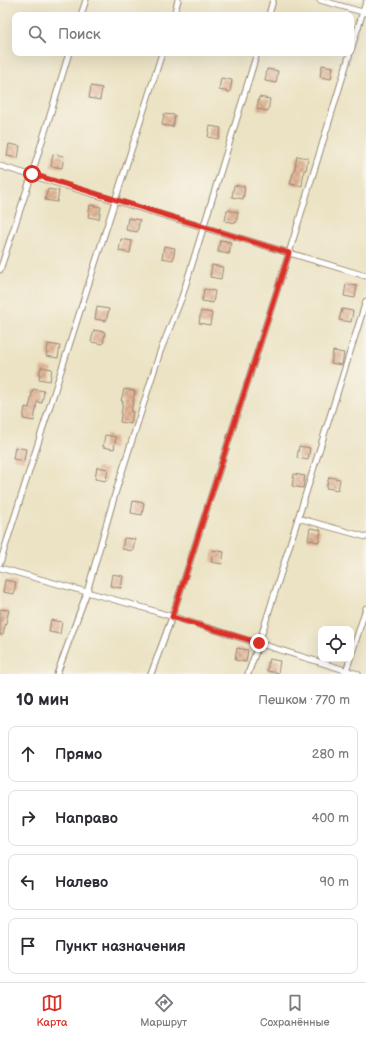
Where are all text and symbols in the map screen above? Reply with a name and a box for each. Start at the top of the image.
search box [12,12,354,56]
icon: search [26,23,48,45]
text: Поиск [58,25,101,44]
route start [23,165,41,183]
map controls [318,626,354,662]
button: locate [318,626,354,662]
route end [250,634,268,652]
text: 10 мин [16,690,69,710]
text: Пешком · 770 m [258,692,350,708]
icon: ahead [17,743,39,765]
text: Прямо [55,745,102,764]
text: 280 m [312,746,349,762]
icon: right [17,807,39,829]
text: Направо [55,809,118,828]
text: 400 m [312,810,349,826]
icon: left [17,871,39,893]
text: Налево [55,873,108,892]
text: 90 m [320,874,349,890]
icon: arrive [17,935,39,957]
text: Пункт назначения [55,937,186,956]
tab: Карта [36,992,67,1029]
tab: Маршрут [140,992,187,1029]
tab: Сохранённые [260,992,330,1029]

